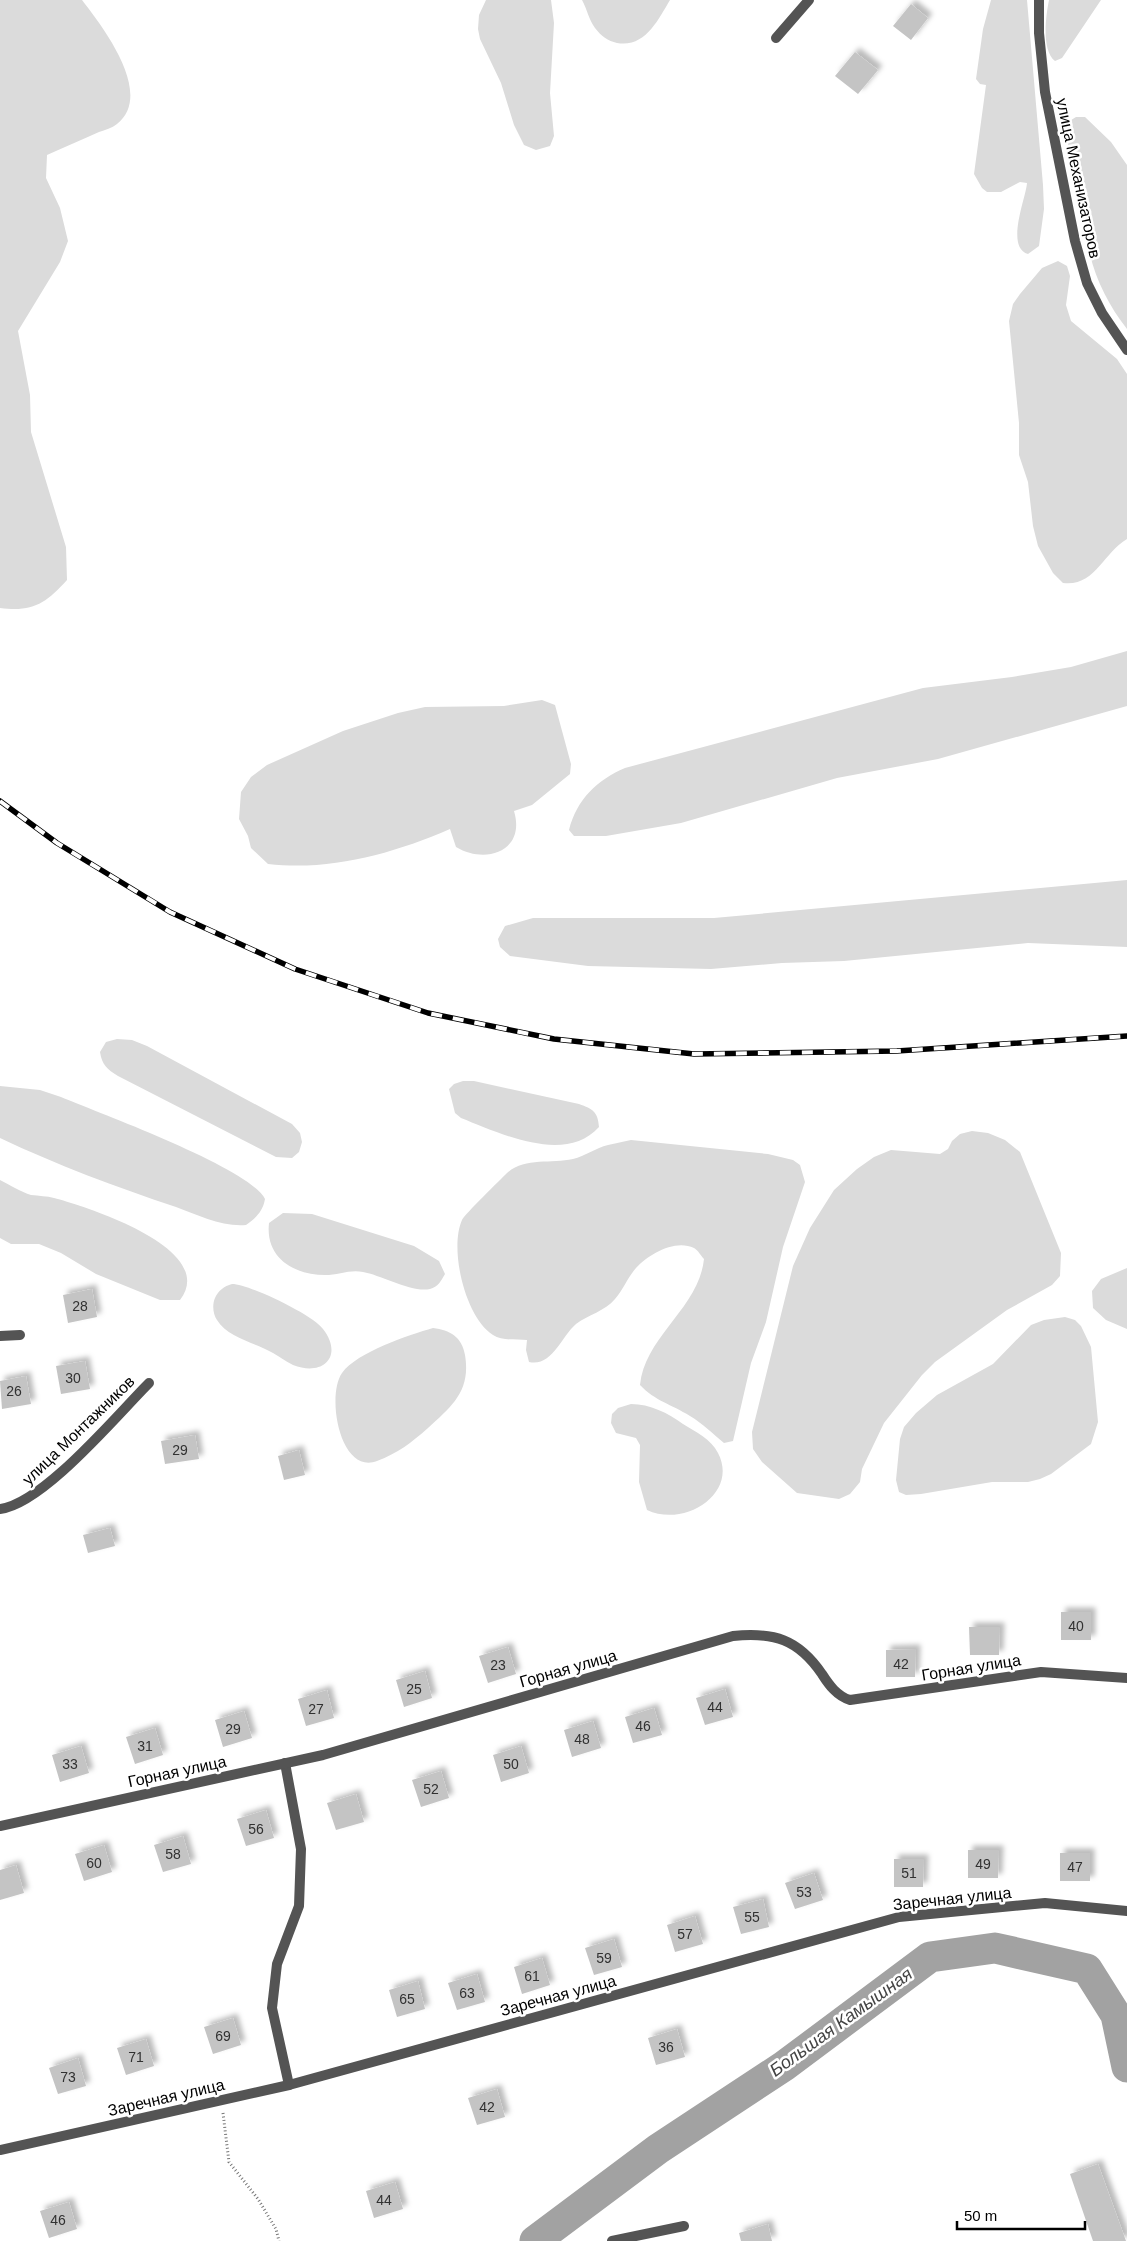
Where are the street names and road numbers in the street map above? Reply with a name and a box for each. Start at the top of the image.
street label: улица Механизаторов [1053,97,1104,260]
street label: улица Монтажников [19,1373,138,1488]
street label: Горная улица [518,1646,619,1690]
street label: Горная улица [920,1651,1022,1684]
street label: Горная улица [126,1753,228,1790]
street label: Заречная улица [892,1884,1012,1913]
street label: Заречная улица [498,1972,618,2019]
street label: Заречная улица [106,2076,226,2119]

